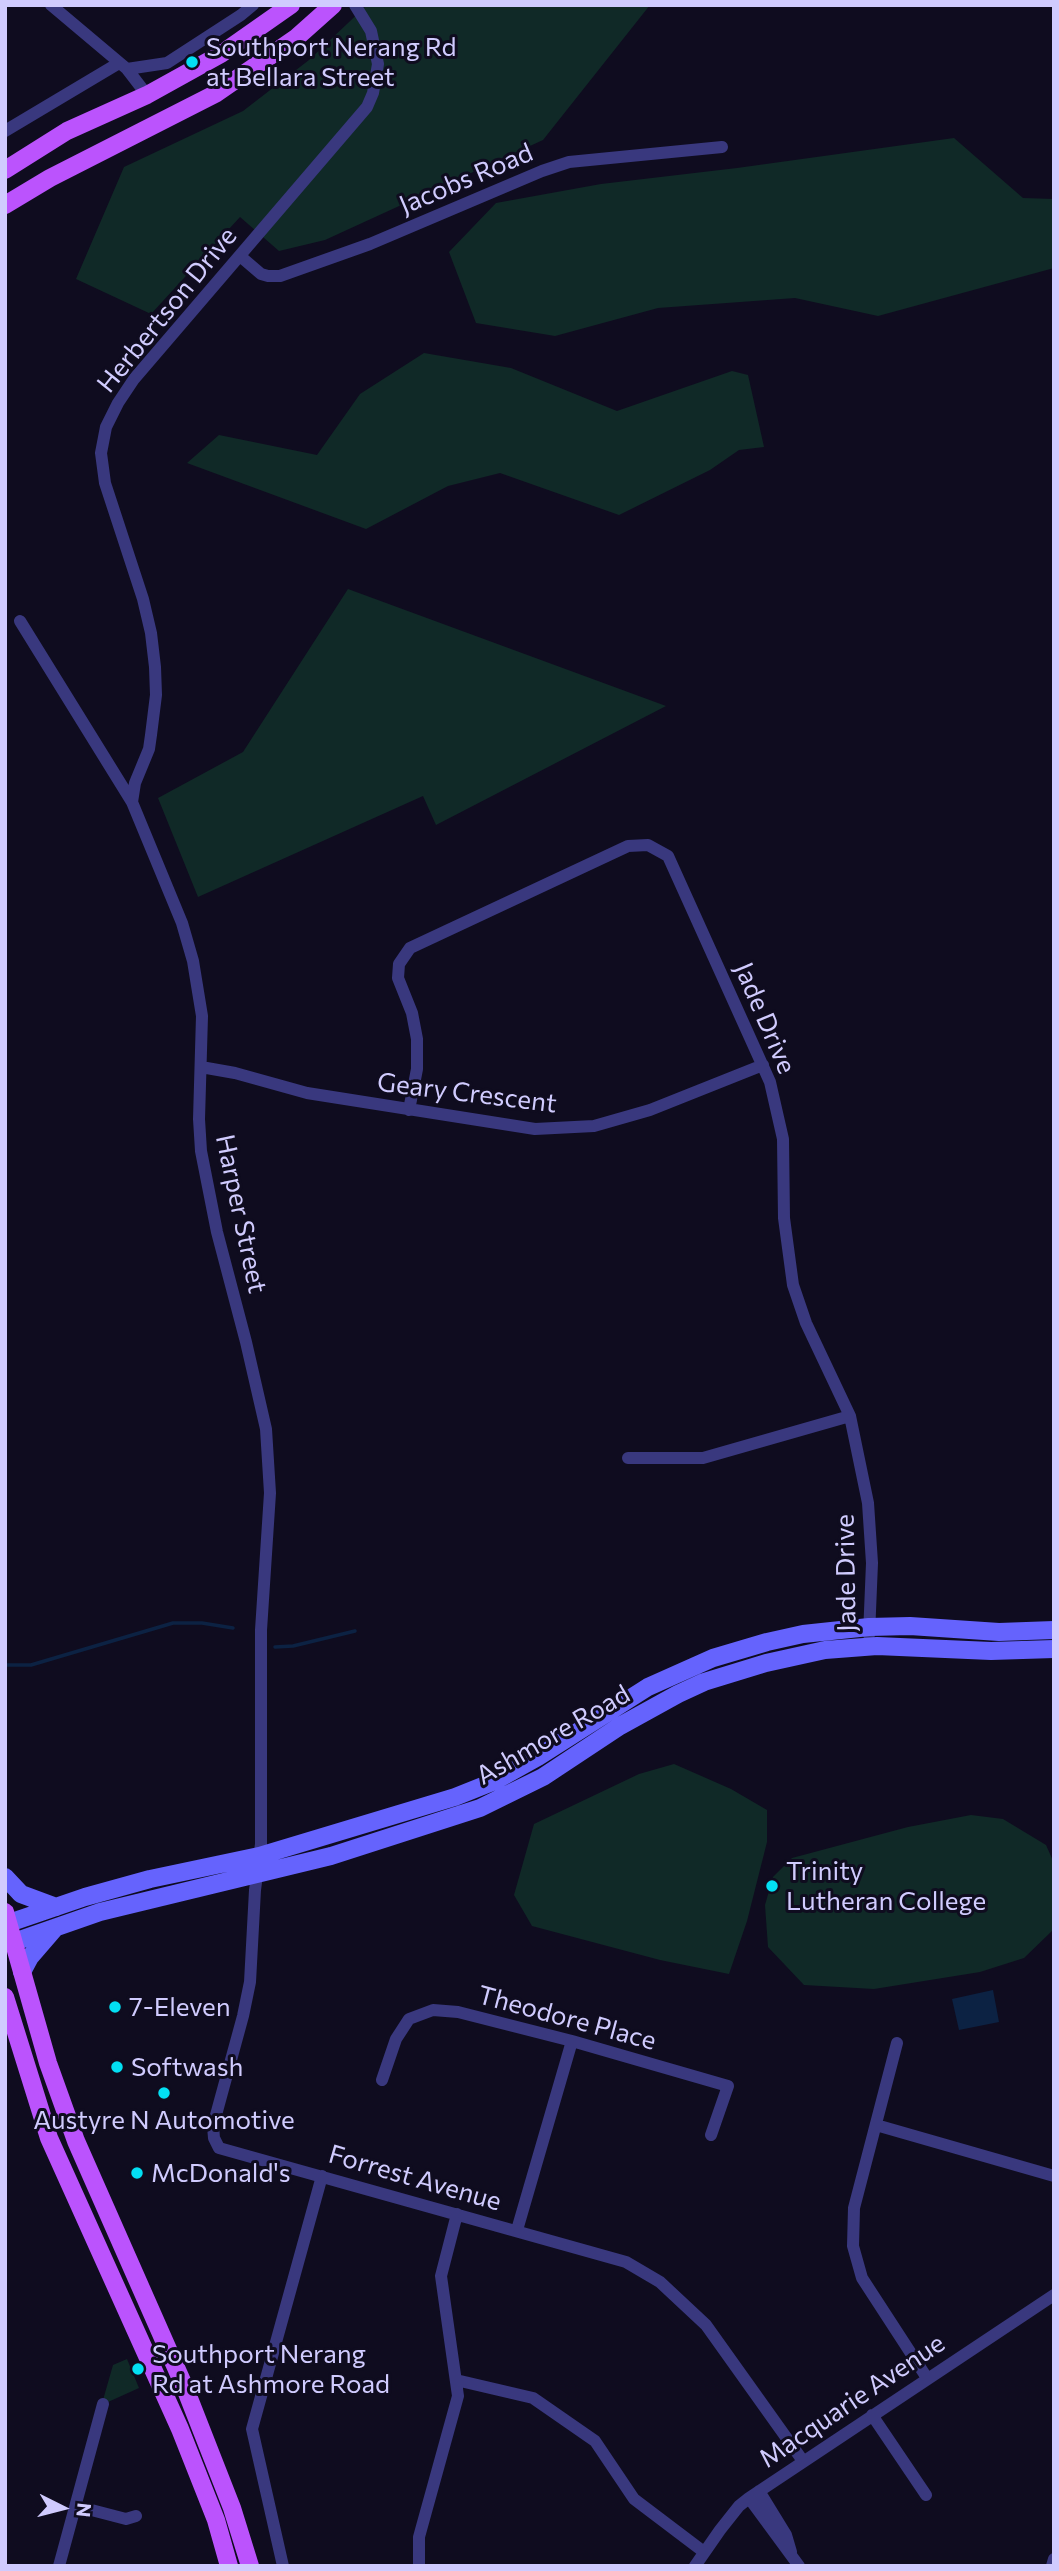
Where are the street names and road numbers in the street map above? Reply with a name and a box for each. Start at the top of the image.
street label: Jacobs Road [394,137,538,221]
street label: Herbertson Drive [91,221,243,399]
street label: Jade Drive [728,958,802,1078]
street label: Geary Crescent [375,1067,559,1119]
street label: Harper Street [209,1132,273,1296]
street label: Jade Drive [829,1514,863,1632]
street label: Ashmore Road [471,1678,635,1792]
street label: Theodore Place [475,1979,659,2057]
street label: Forrest Avenue [325,2138,505,2218]
street label: Macquarie Avenue [753,2327,951,2475]

